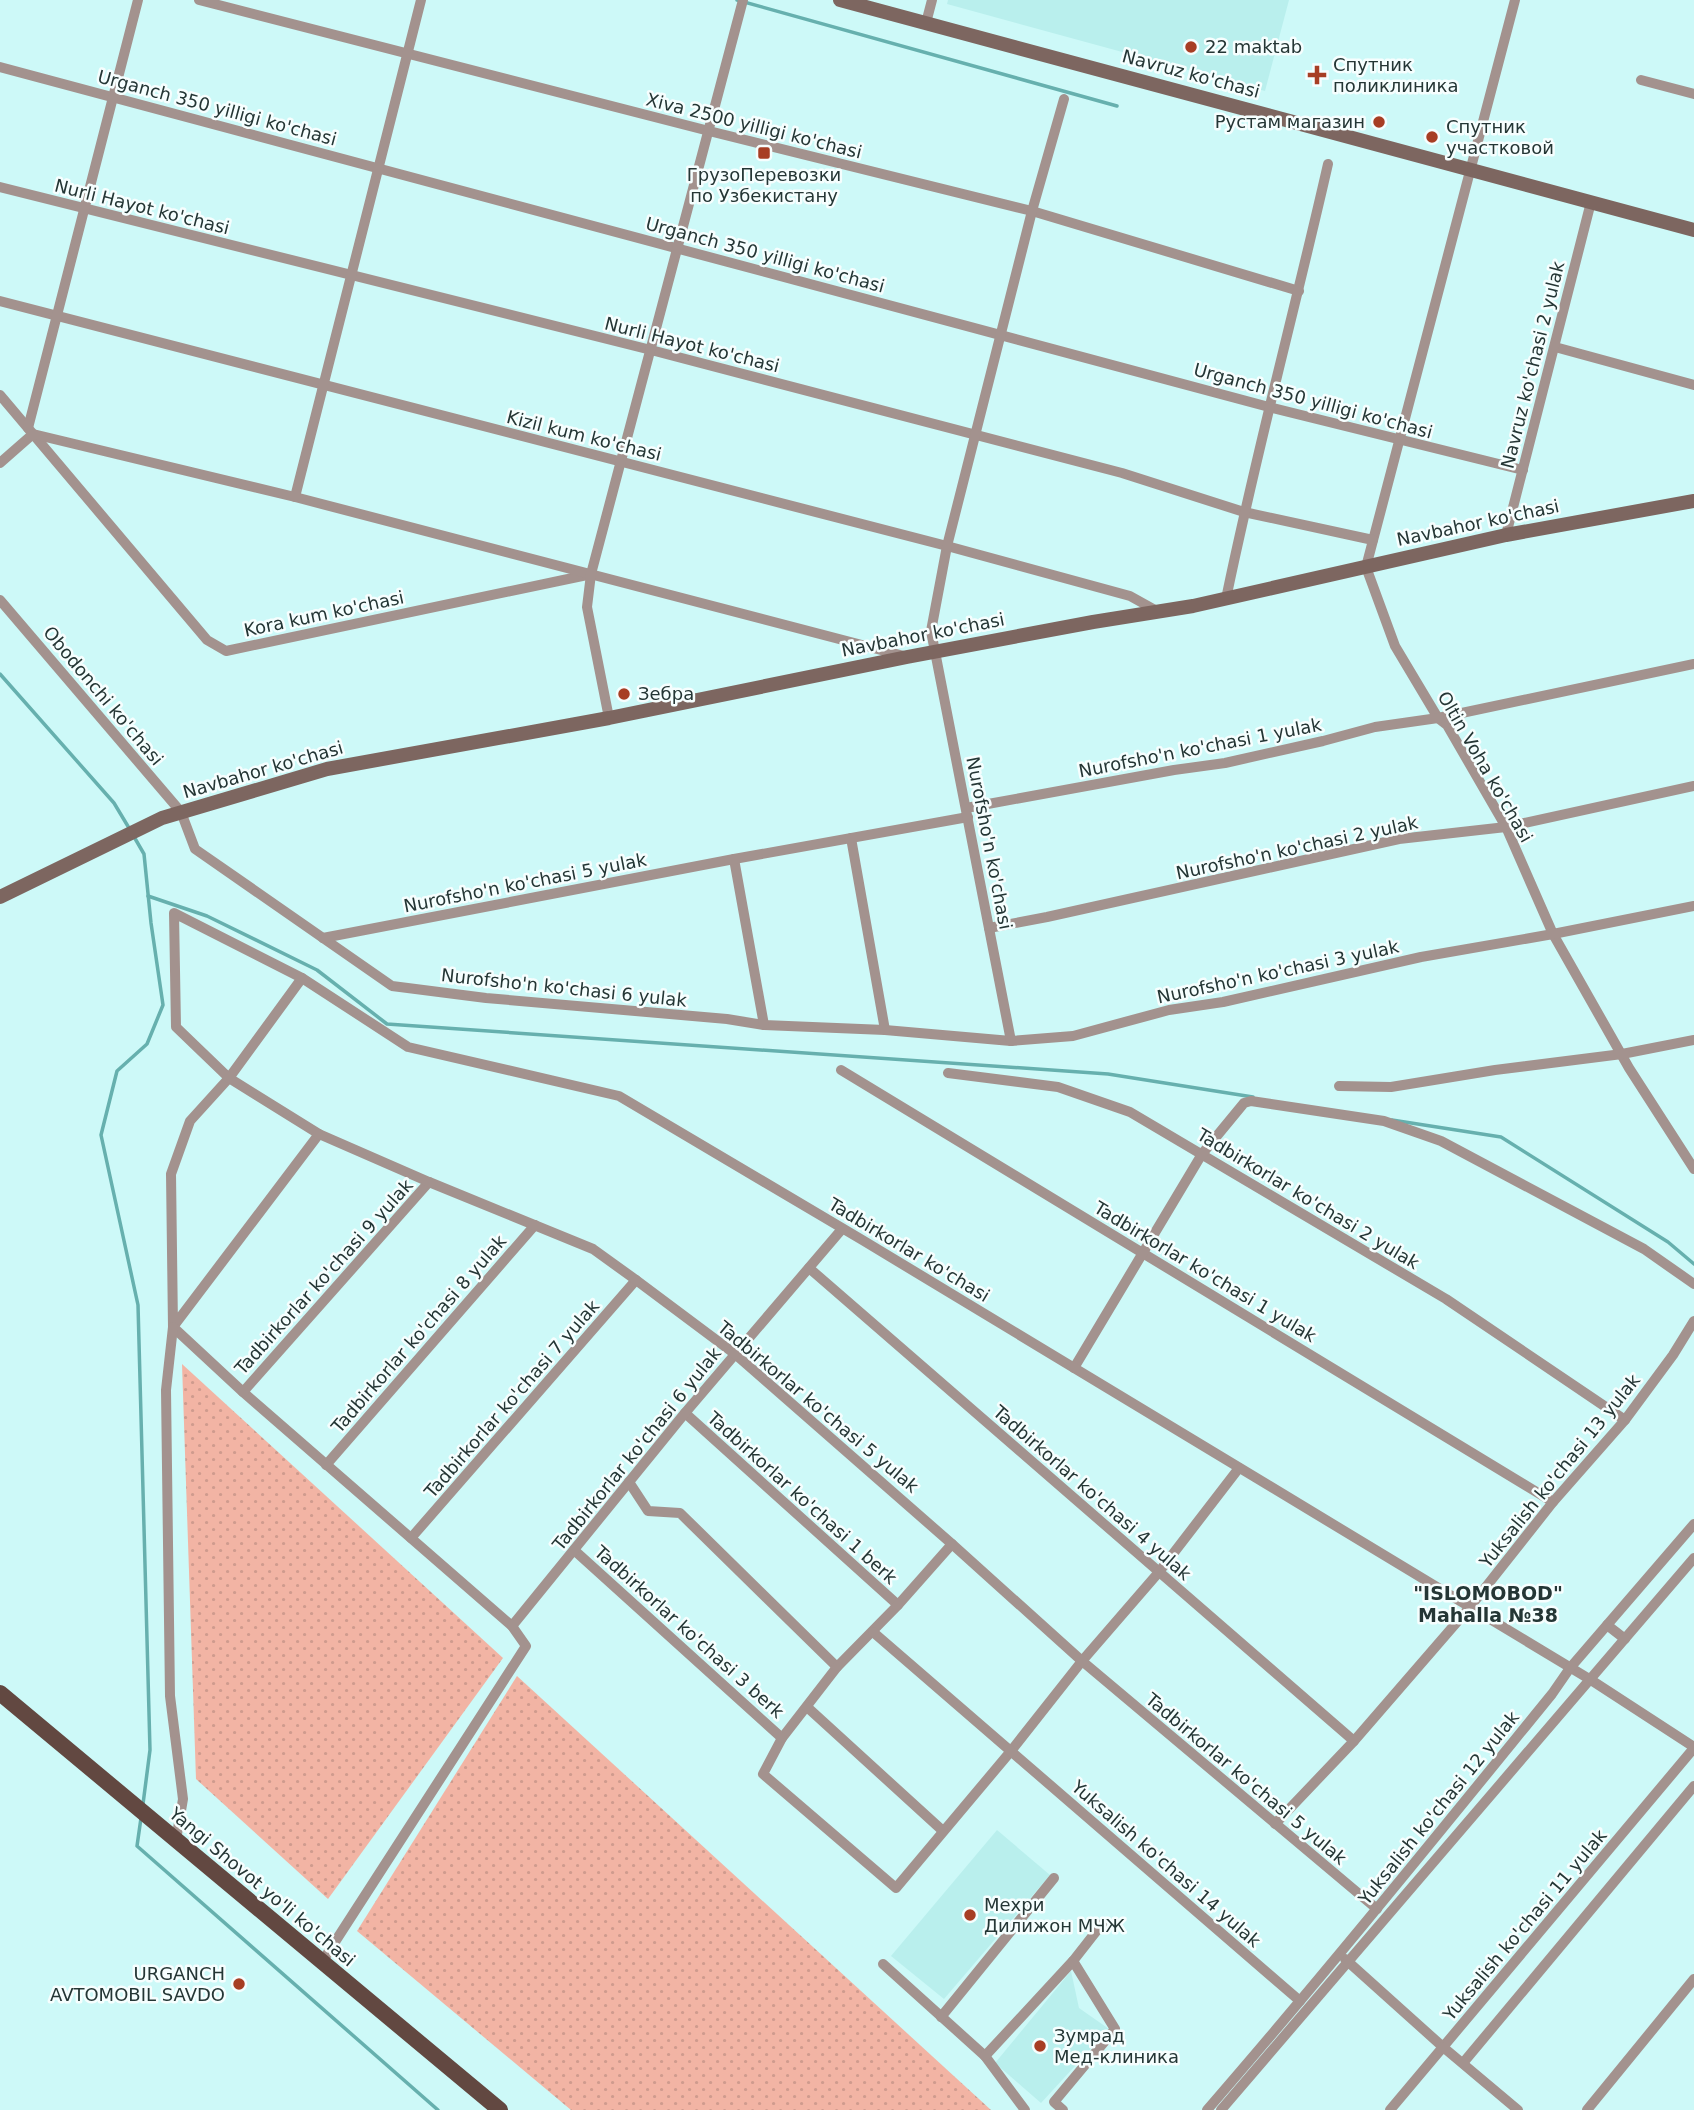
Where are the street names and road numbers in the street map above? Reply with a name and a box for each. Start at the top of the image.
street label: Navruz ko'chasi [1120,45,1262,102]
street label: Urganch 350 yilligi ko'chasi [95,65,339,150]
street label: Xiva 2500 yilligi ko'chasi [644,89,864,162]
street label: Nurli Hayot ko'chasi [53,175,232,238]
street label: Urganch 350 yilligi ko'chasi [643,212,887,297]
street label: Navruz ko'chasi 2 yulak [1497,258,1569,471]
street label: Nurli Hayot ko'chasi [603,313,782,376]
street label: Urganch 350 yilligi ko'chasi [1191,358,1435,443]
street label: Kizil kum ko'chasi [504,406,664,465]
street label: Navbahor ko'chasi [1395,495,1561,550]
street label: Kora kum ko'chasi [242,586,406,641]
street label: Navbahor ko'chasi [840,608,1006,661]
street label: Obodonchi ko'chasi [39,622,168,769]
street label: Oltin Voha ko'chasi [1434,687,1537,846]
street label: Nurofsho'n ko'chasi 1 yulak [1077,714,1324,781]
street label: Navbahor ko'chasi [180,737,345,802]
street label: Nurofsho'n ko'chasi [962,755,1017,931]
street label: Nurofsho'n ko'chasi 2 yulak [1174,811,1420,883]
street label: Nurofsho'n ko'chasi 5 yulak [402,849,649,916]
street label: Nurofsho'n ko'chasi 3 yulak [1155,935,1401,1007]
street label: Nurofsho'n ko'chasi 6 yulak [440,964,689,1011]
street label: Tadbirkorlar ko'chasi 2 yulak [1192,1123,1424,1274]
street label: Tadbirkorlar ko'chasi 9 yulak [230,1174,417,1379]
street label: Tadbirkorlar ko'chasi [824,1193,994,1306]
street label: Tadbirkorlar ko'chasi 1 yulak [1089,1196,1321,1347]
street label: Tadbirkorlar ko'chasi 8 yulak [326,1230,511,1438]
street label: Tadbirkorlar ko'chasi 7 yulak [419,1295,604,1503]
street label: Tadbirkorlar ko'chasi 5 yulak [713,1316,923,1497]
street label: Tadbirkorlar ko'chasi 6 yulak [547,1342,726,1555]
street label: Yuksalish ko'chasi 13 yulak [1474,1369,1645,1572]
street label: Tadbirkorlar ko'chasi 4 yulak [988,1400,1196,1585]
street label: Tadbirkorlar ko'chasi 1 berk [703,1406,902,1589]
street label: Tadbirkorlar ko'chasi 3 berk [590,1540,789,1723]
street label: Tadbirkorlar ko'chasi 5 yulak [1141,1688,1351,1869]
street label: Yuksalish ko'chasi 12 yulak [1353,1706,1524,1909]
street label: Yuksalish ko'chasi 14 yulak [1067,1775,1265,1952]
street label: Yangi Shovot yo'li ko'chasi [164,1802,360,1971]
street label: Yuksalish ko'chasi 11 yulak [1438,1824,1611,2025]

